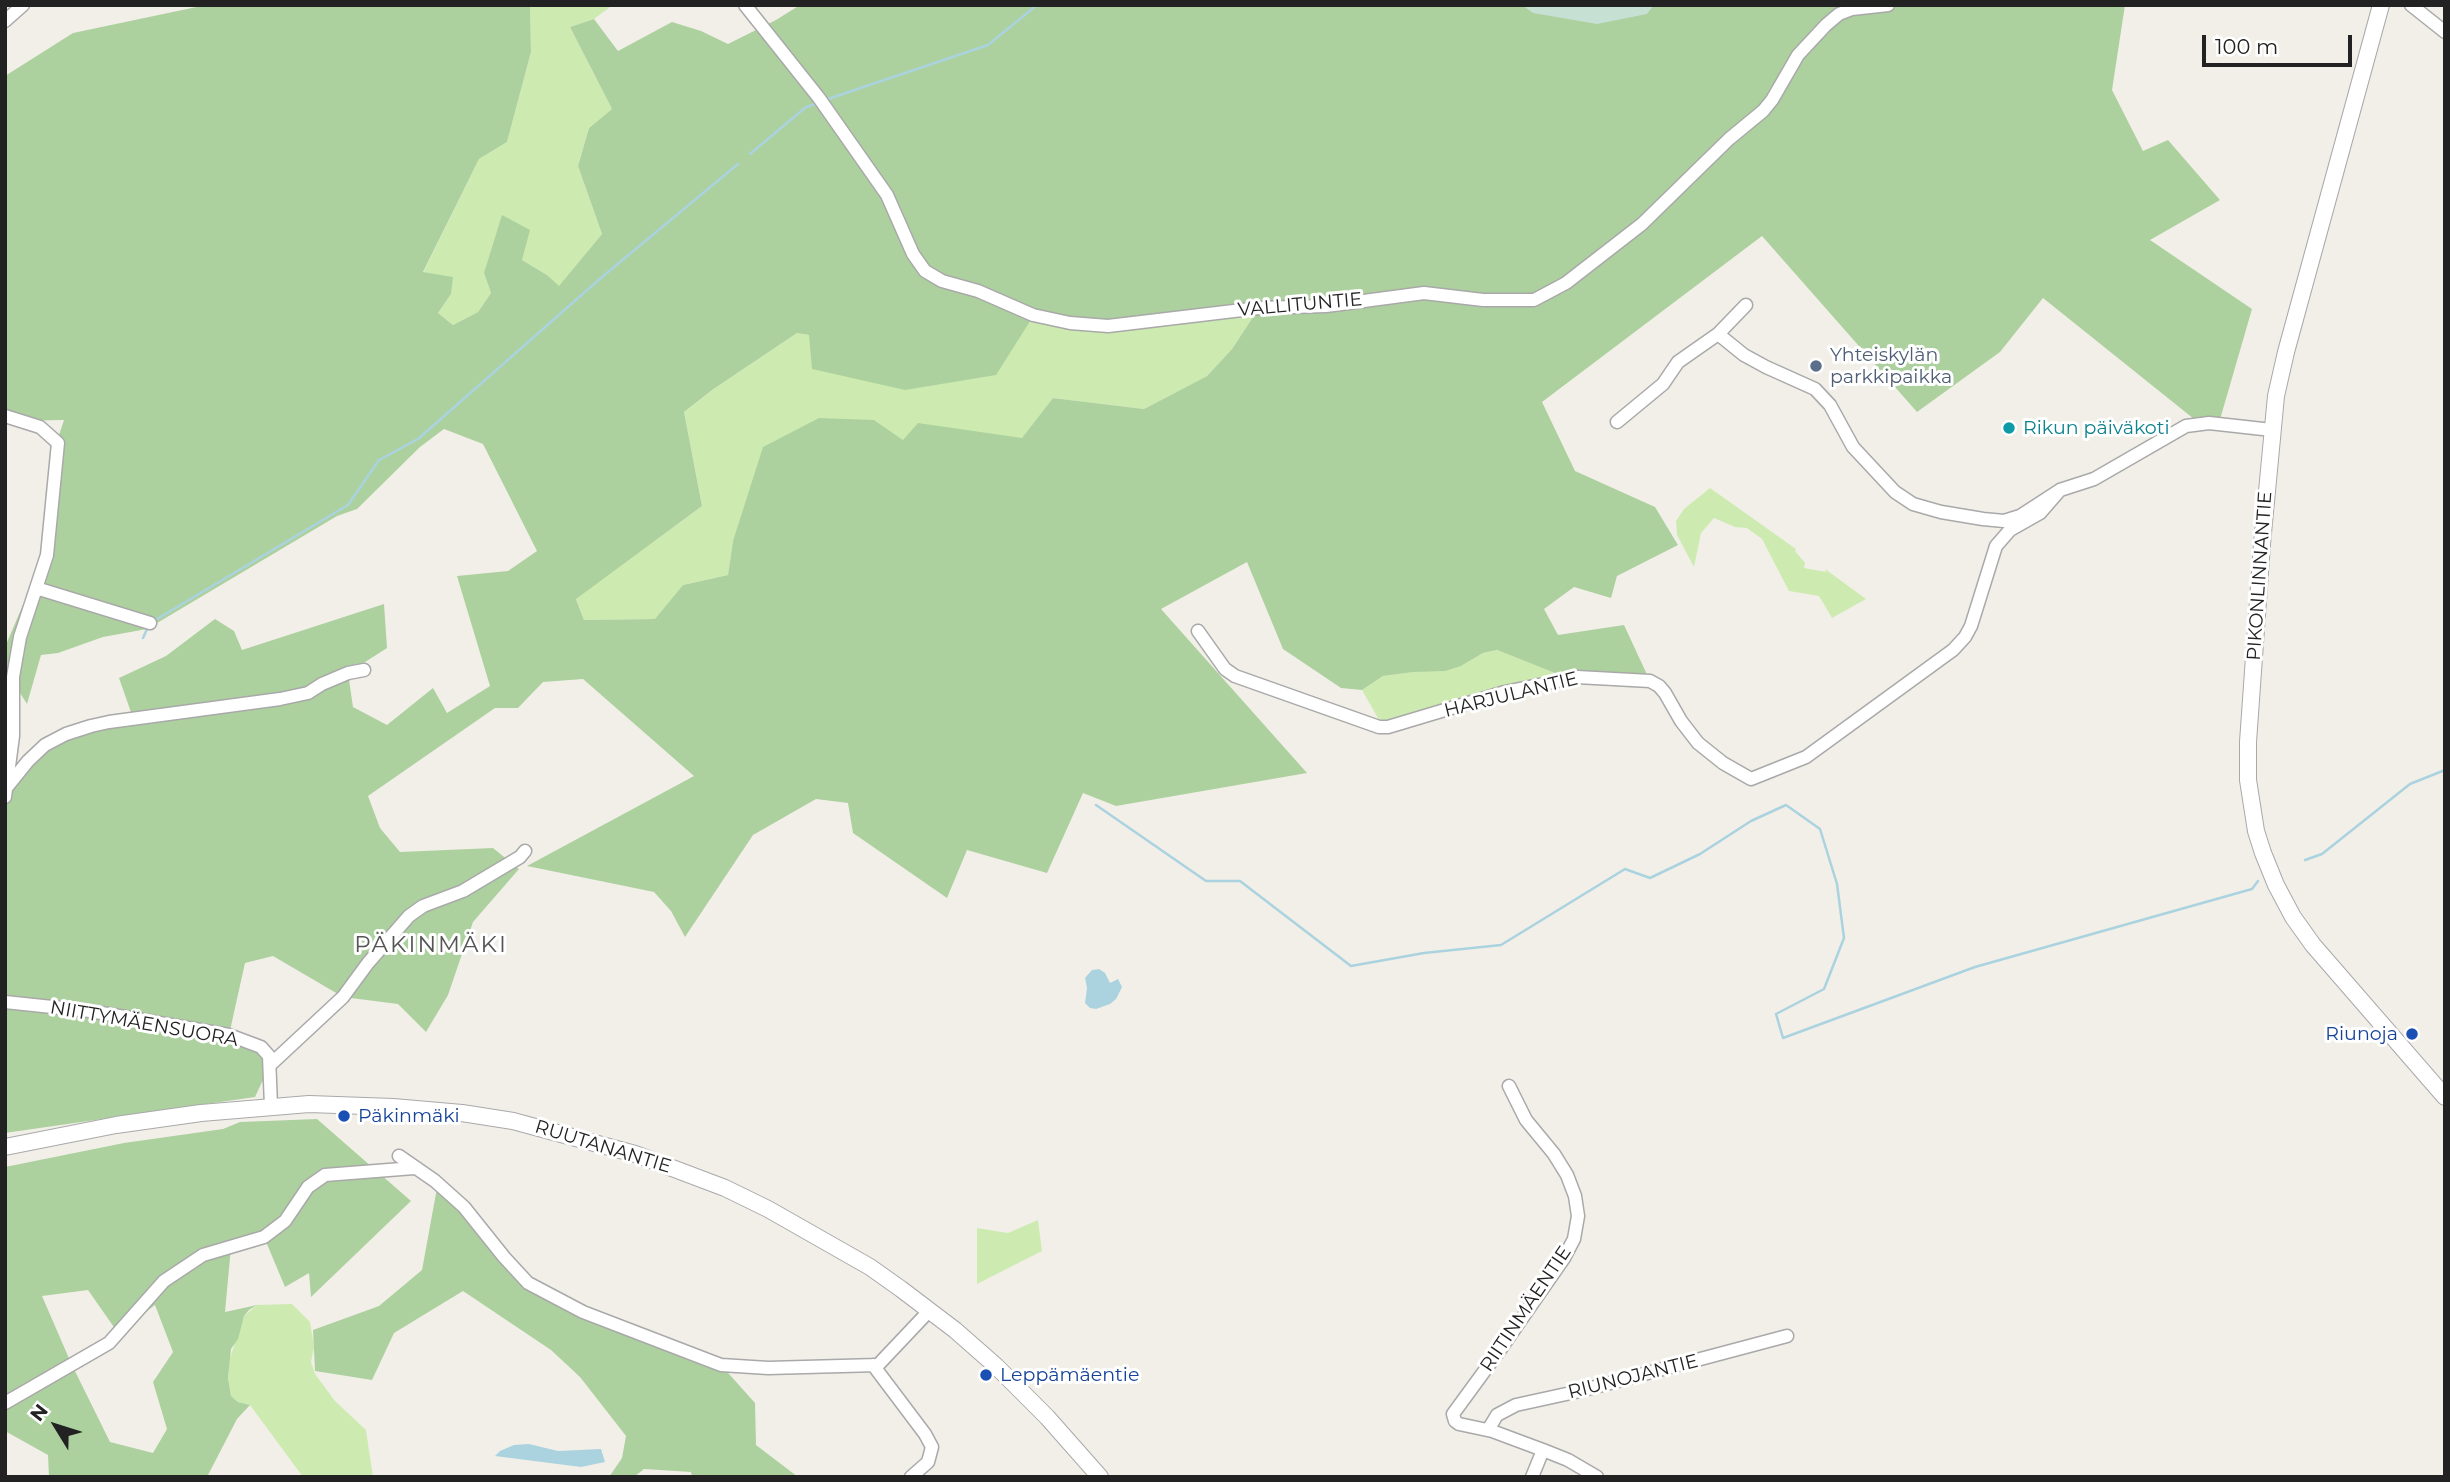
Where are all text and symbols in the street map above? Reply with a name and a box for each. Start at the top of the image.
scale bar [2205,21,2356,65]
text: 100 m [2215,34,2278,59]
street label: VALLITUNTIE [1237,288,1363,322]
place label: Yhteiskylän parkkipaikka [1830,344,1952,388]
marker: Yhteiskylän parkkipaikka [1808,358,1824,374]
place label: Rikun päiväkoti [2023,417,2170,439]
marker: Rikun päiväkoti [2001,420,2017,436]
street label: PIKONLINNANTIE [2243,491,2277,661]
street label: HARJULANTIE [1442,667,1580,723]
district label: PÄKINMÄKI [355,931,507,959]
street label: NIITTYMÄENSUORA [48,996,240,1052]
place label: Riunoja [2325,1023,2398,1045]
marker: Riunoja [2404,1026,2420,1042]
place label: Päkinmäki [358,1105,460,1127]
marker: Päkinmäki [336,1108,352,1124]
street label: RUUTANANTIE [532,1115,674,1179]
street label: RIITINMÄENTIE [1476,1242,1576,1376]
street label: RIUNOJANTIE [1566,1350,1700,1404]
place label: Leppämäentie [1000,1364,1139,1386]
marker: Leppämäentie [978,1367,994,1383]
north arrow [21,1391,91,1461]
text: N [25,1400,53,1426]

